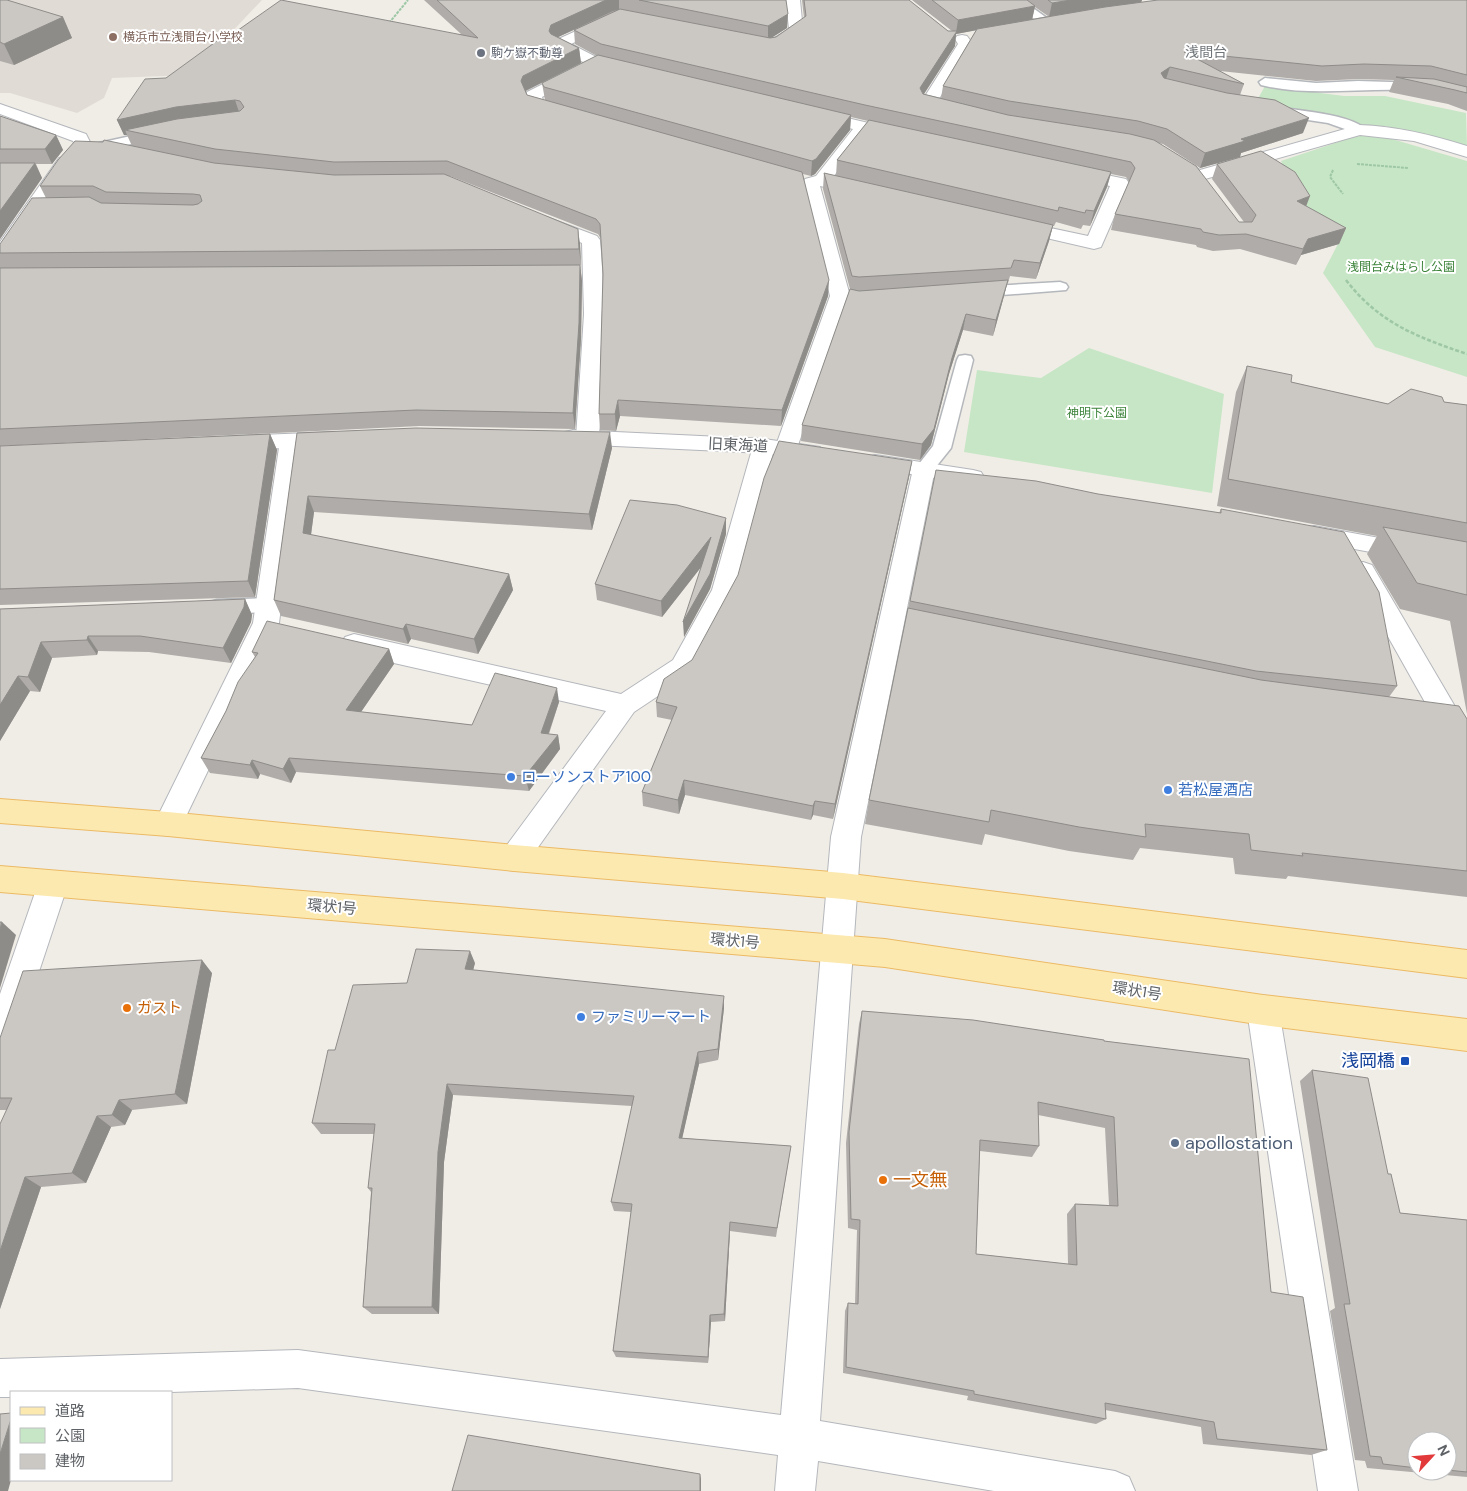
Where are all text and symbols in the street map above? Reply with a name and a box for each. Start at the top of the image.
place label: 横浜市立浅間台小学校 [123,29,243,45]
marker: 横浜市立浅間台小学校 [107,31,119,43]
district label: 浅間台 [1185,43,1227,61]
place label: 駒ケ嶽不動尊 [491,45,563,61]
marker: 駒ケ嶽不動尊 [475,47,487,59]
park label: 浅間台みはらし公園 [1347,259,1455,275]
park label: 神明下公園 [1067,405,1127,421]
street label: 旧東海道 [708,433,768,457]
place label: ローソンストア100 [521,767,651,787]
marker: ローソンストア100 [505,771,517,783]
place label: 若松屋酒店 [1178,780,1253,800]
marker: 若松屋酒店 [1162,784,1174,796]
street label: 環状1号 [306,895,358,919]
street label: 環状1号 [709,929,761,953]
street label: 環状1号 [1111,977,1163,1005]
place label: ガスト [137,998,182,1018]
marker: ガスト [121,1002,133,1014]
place label: ファミリーマート [591,1007,711,1027]
marker: ファミリーマート [575,1011,587,1023]
place label: 浅岡橋 [1341,1049,1395,1073]
marker: 浅岡橋 [1399,1055,1411,1067]
place label: apollostation [1185,1131,1293,1155]
marker: apollostation [1169,1137,1181,1149]
place label: 一文無 [893,1168,947,1192]
marker: 一文無 [877,1174,889,1186]
legend [10,1391,172,1481]
text: 道路 [55,1401,85,1421]
text: 公園 [55,1426,85,1446]
north arrow [1407,1431,1457,1481]
text: N [1433,1442,1454,1459]
text: 建物 [55,1451,85,1471]

